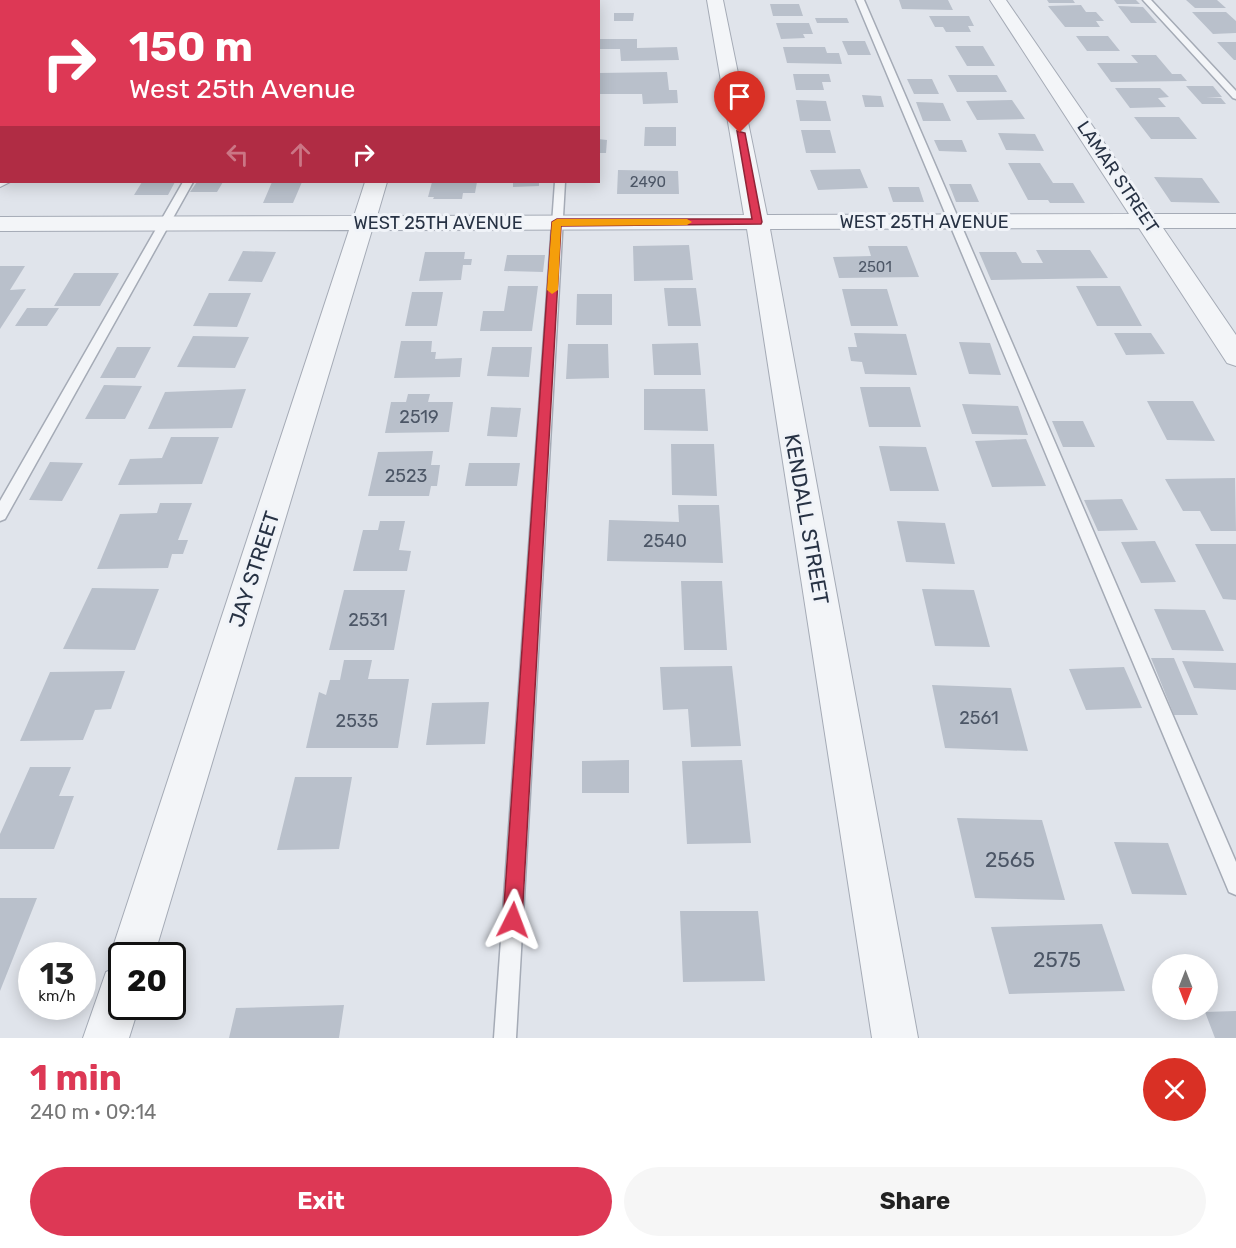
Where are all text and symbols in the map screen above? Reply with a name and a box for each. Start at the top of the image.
text: 150 m [129,22,253,72]
icon: right [30,24,108,102]
pin [714,71,765,133]
text: West 25th Avenue [129,73,355,105]
icon: arrive [723,80,756,113]
street label: LAMAR STREET [1072,117,1164,237]
icon: left [221,138,254,171]
icon: ahead [284,138,317,171]
icon: right [347,138,380,171]
house number: 2490 [630,173,666,191]
street label: WEST 25TH AVENUE [839,211,1009,233]
street label: WEST 25TH AVENUE [353,212,523,234]
house number: 2501 [858,258,892,276]
house number: 2519 [399,406,439,428]
street label: KENDALL STREET [780,432,834,606]
house number: 2523 [385,465,427,487]
street label: JAY STREET [224,508,284,630]
house number: 2540 [643,530,687,552]
house number: 2531 [348,609,388,631]
house number: 2561 [959,707,999,729]
house number: 2535 [336,710,378,732]
house number: 2565 [985,847,1035,872]
position arrow [481,888,545,952]
speed limit sign: 20 [108,942,186,1020]
house number: 2575 [1033,947,1081,972]
north arrow [1152,954,1218,1020]
map controls [1152,954,1218,1020]
text: 13 [40,956,74,992]
text: km/h [38,987,76,1005]
text: 1 min [30,1056,122,1099]
button: close [1143,1058,1206,1121]
text: 240 m · 09:14 [30,1100,156,1124]
button: Exit [30,1167,612,1236]
button: Share [624,1167,1206,1236]

